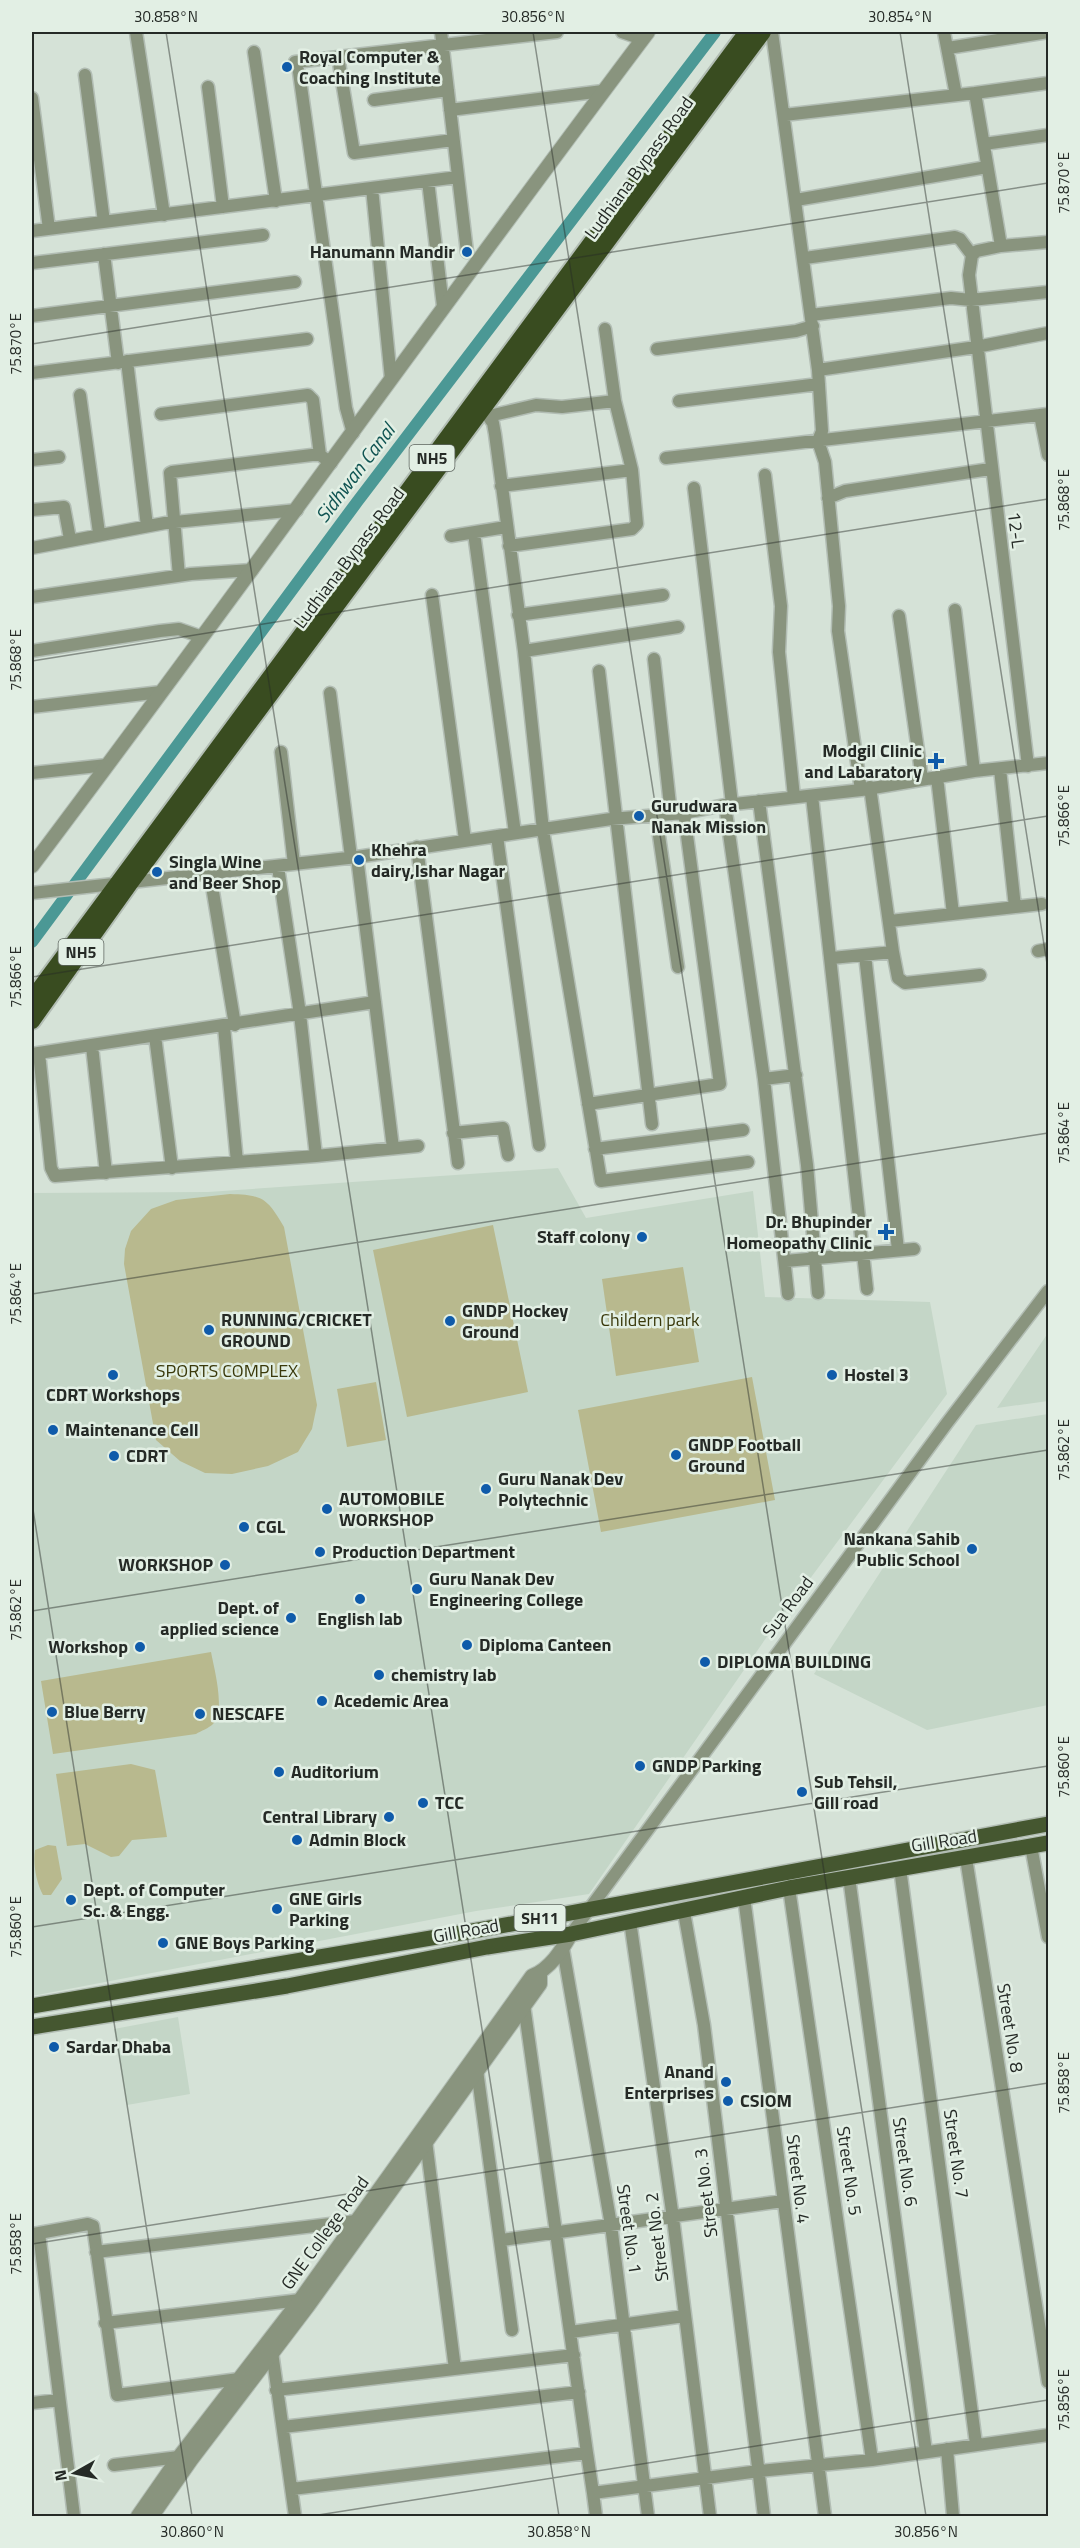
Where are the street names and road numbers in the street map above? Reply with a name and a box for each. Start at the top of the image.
street label: Ludhiana Bypass Road [577,91,700,245]
road number: NH5 [410,445,454,471]
street label: Ludhiana Bypass Road [286,481,411,634]
street label: 12-L [1001,510,1032,550]
road number: NH5 [58,939,104,965]
street label: Sua Road [755,1570,820,1643]
street label: Gill Road [909,1822,979,1859]
road number: SH11 [514,1905,566,1931]
street label: Gill Road [431,1911,501,1950]
street label: Street No. 8 [990,1981,1031,2074]
street label: Street No. 7 [937,2108,976,2200]
street label: Street No. 6 [886,2116,925,2208]
street label: Street No. 5 [830,2125,869,2217]
street label: Street No. 4 [780,2133,817,2225]
street label: Street No. 3 [687,2147,724,2239]
street label: GNE College Road [274,2170,375,2295]
street label: Street No. 1 [610,2183,649,2275]
street label: Street No. 2 [638,2191,675,2283]

